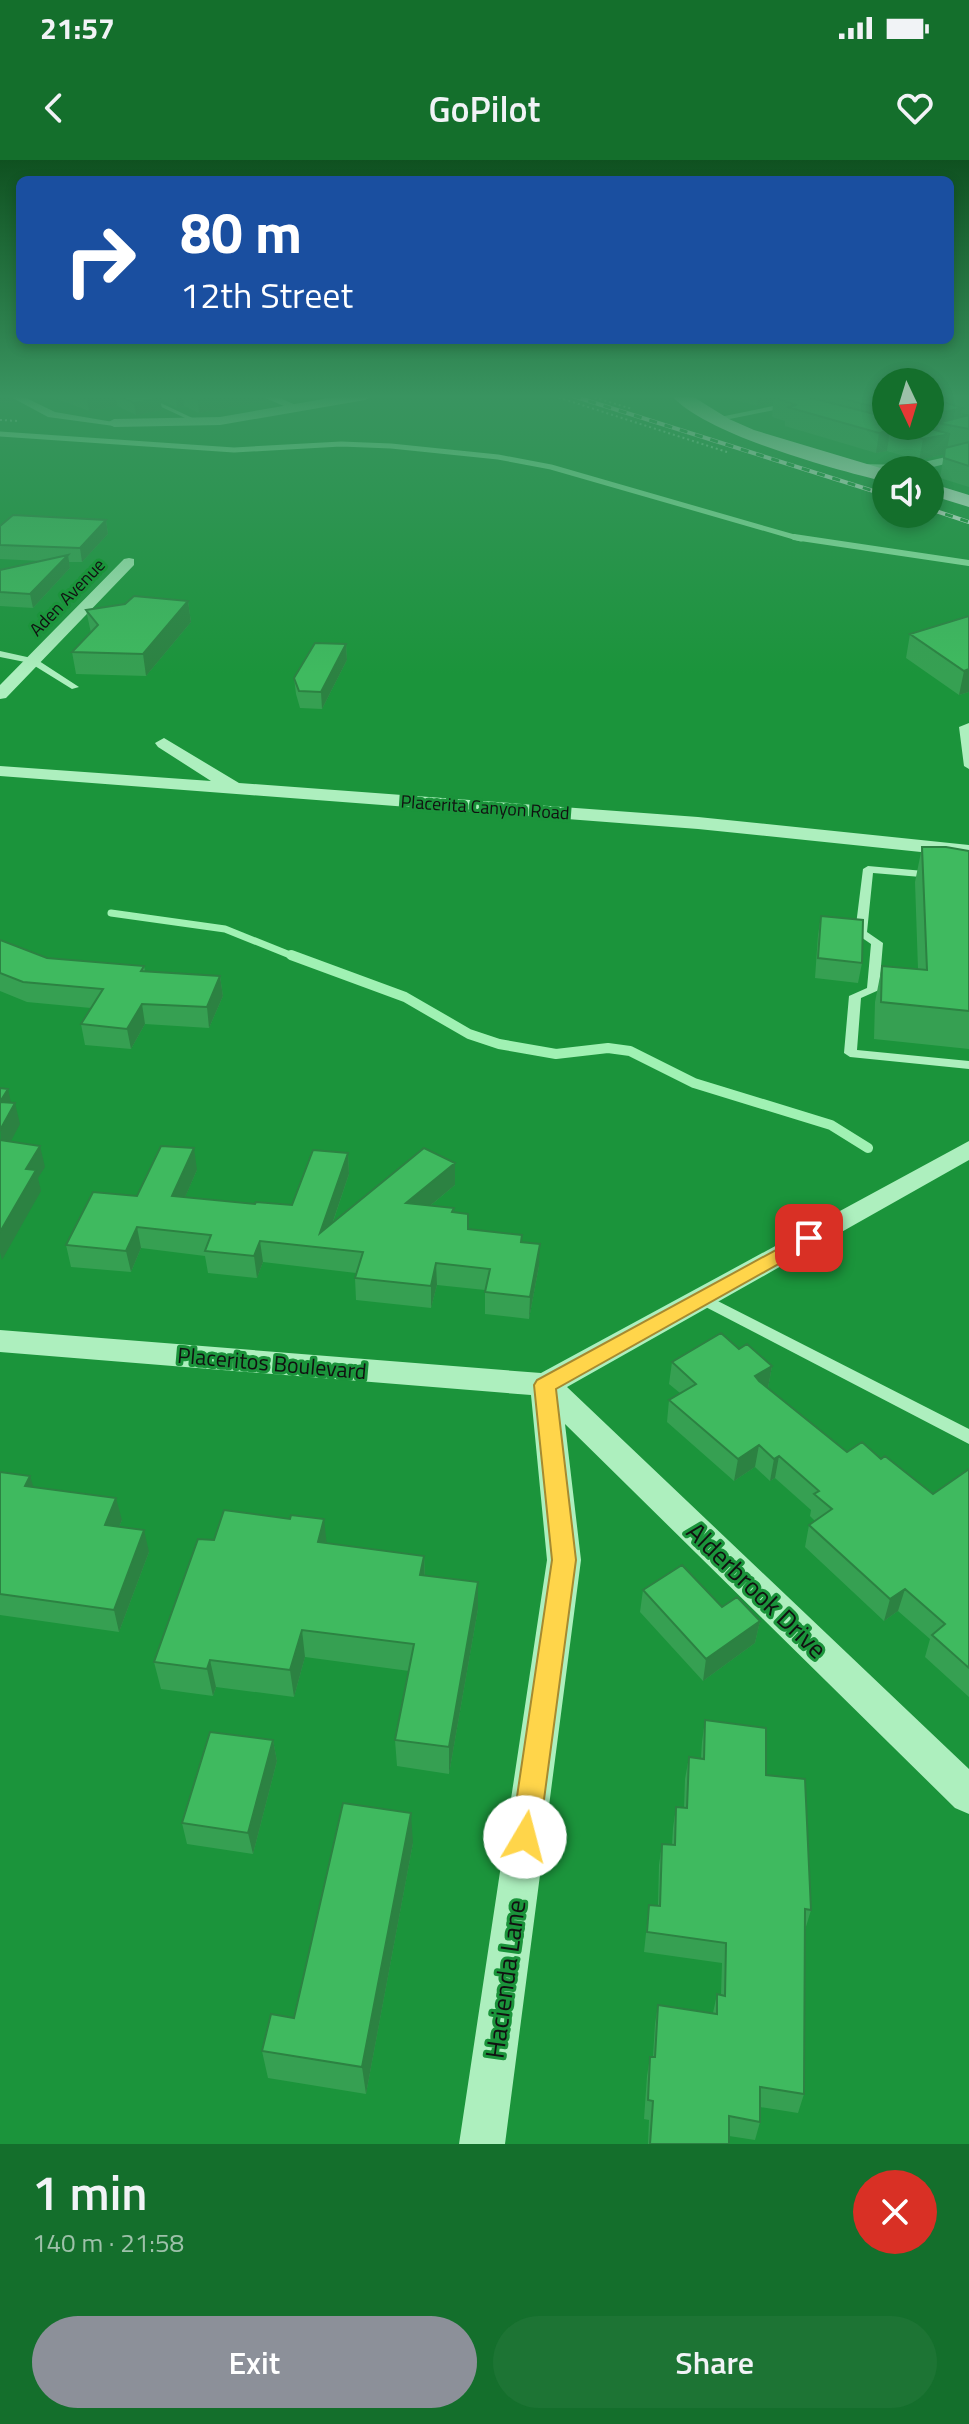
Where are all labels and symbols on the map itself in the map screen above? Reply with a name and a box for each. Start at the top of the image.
north arrow [872,368,944,440]
street label: Aden Avenue [23,552,111,642]
street label: Placerita Canyon Road [400,788,570,826]
pin [775,1204,843,1272]
street label: Placeritos Boulevard [176,1338,368,1388]
street label: Alderbrook Drive [678,1513,836,1667]
position arrow [483,1795,567,1879]
street label: Hacienda Lane [475,1897,535,2061]

